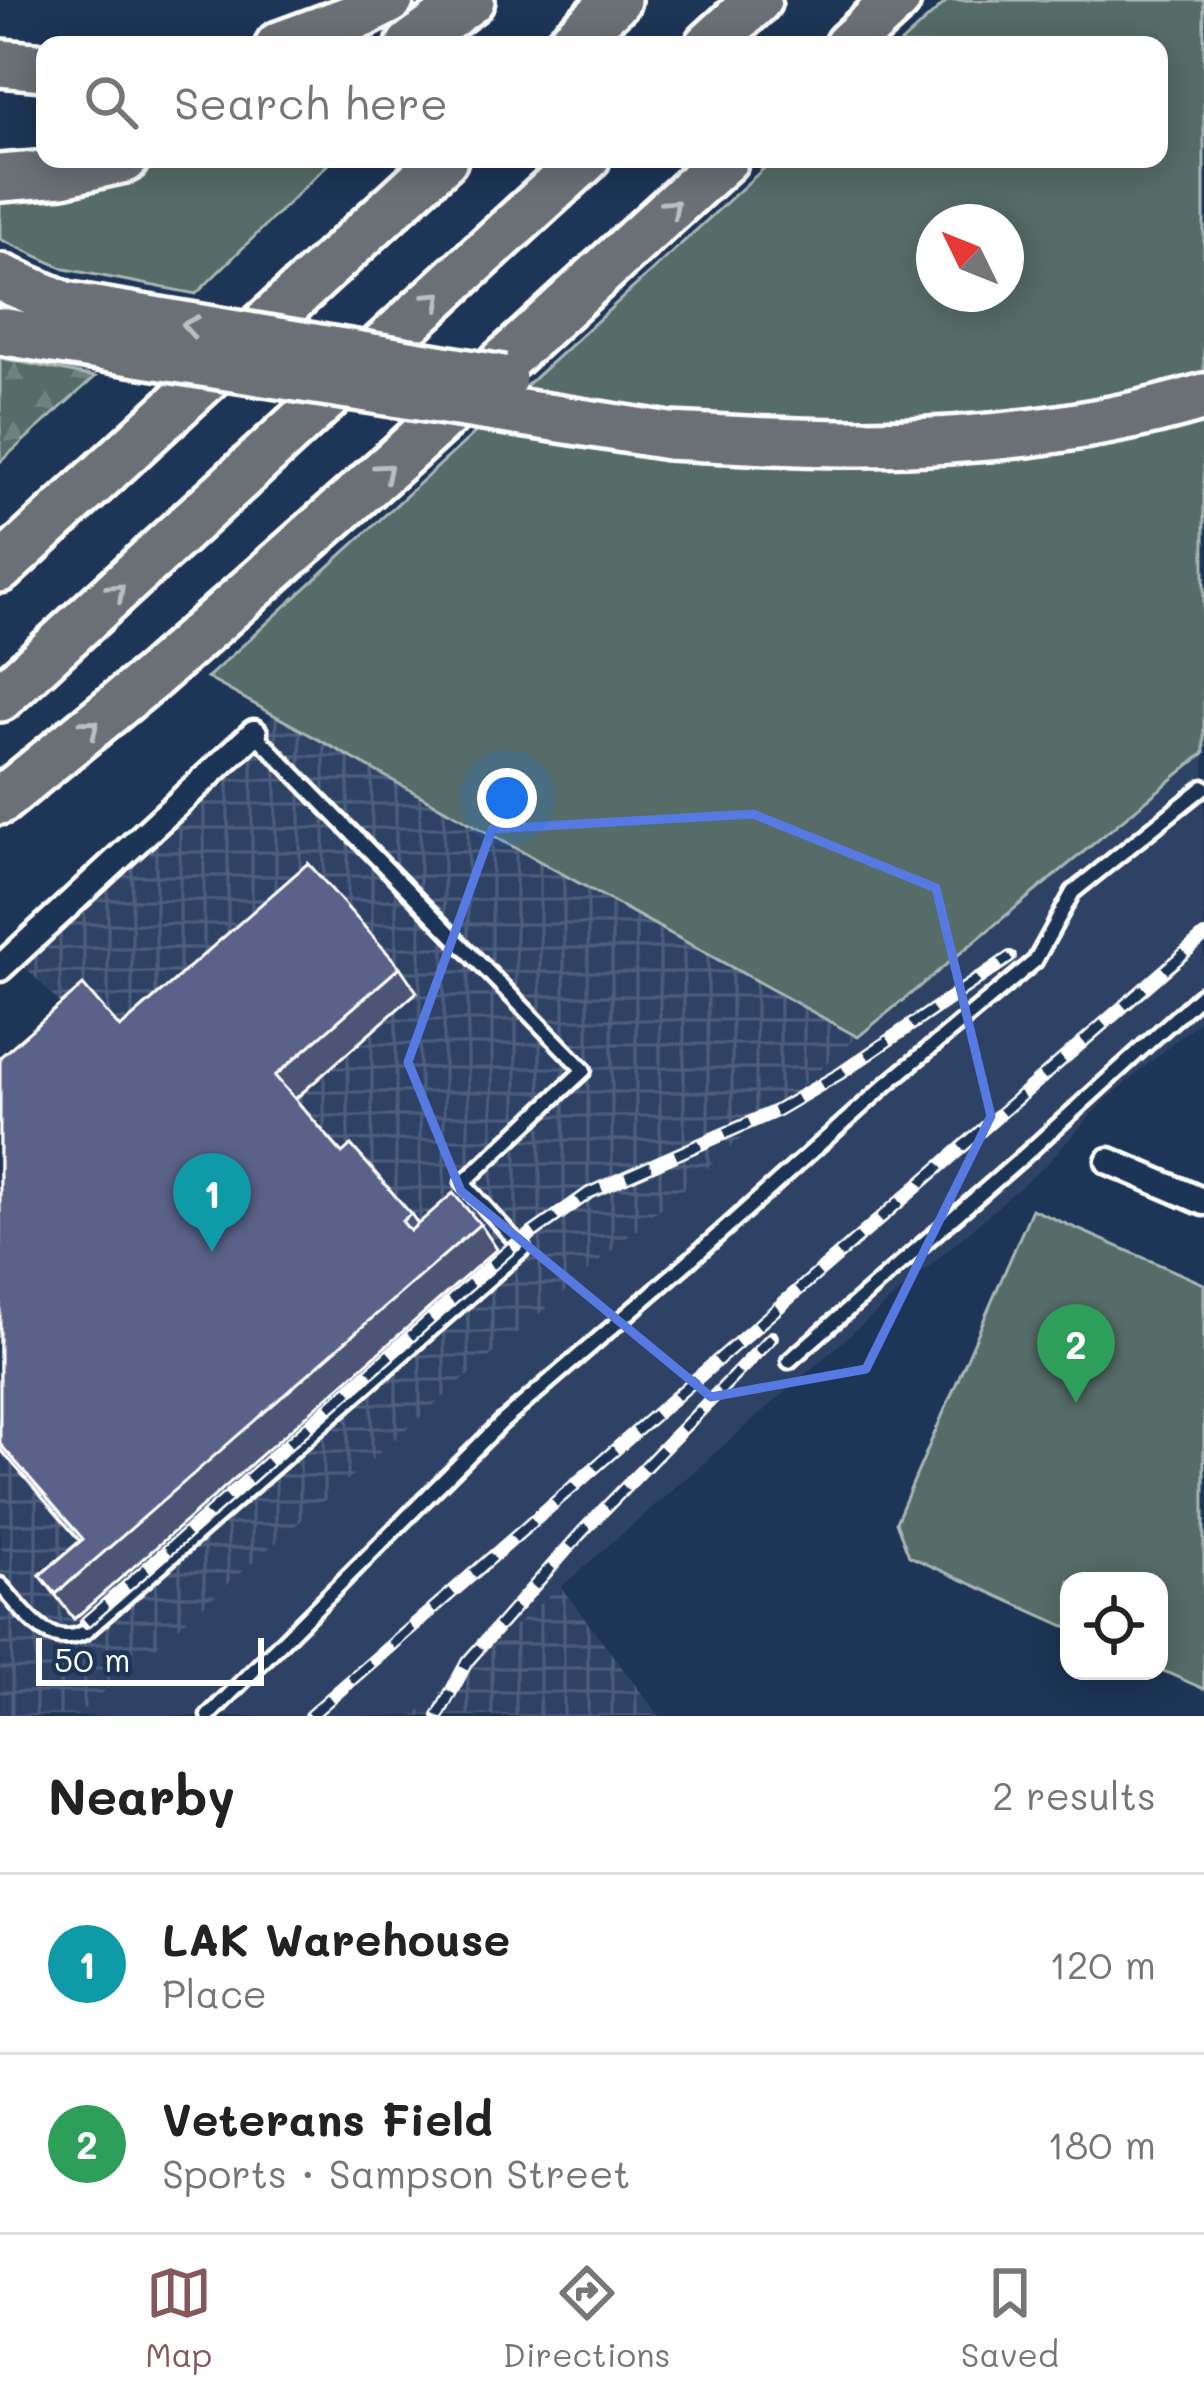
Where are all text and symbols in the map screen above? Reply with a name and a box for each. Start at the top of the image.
search box [36,36,1168,168]
icon: search [78,69,144,135]
text: Search here [174,73,448,131]
one-way arrow [658,200,680,222]
north arrow [916,204,1024,312]
one-way arrow [422,292,443,313]
one-way arrow [180,315,200,340]
one-way arrow [371,464,392,485]
one-way arrow [104,584,125,605]
one-way arrow [77,720,99,741]
your location [477,768,537,828]
pin: 1 [173,1153,251,1252]
pin: 2 [1037,1304,1115,1403]
map controls [1060,1572,1168,1680]
button: locate [1060,1572,1168,1680]
scale bar [36,1632,264,1685]
text: 50 m [54,1637,130,1680]
text: Nearby [48,1761,235,1828]
text: 2 results [992,1769,1156,1820]
text: LAK Warehouse [162,1909,510,1967]
text: 1 [78,1938,96,1989]
text: 120 m [1049,1938,1156,1989]
text: Place [162,1967,267,2018]
text: Veterans Field [162,2089,493,2147]
text: 2 [76,2118,98,2169]
text: 180 m [1047,2118,1156,2169]
text: Sports · Sampson Street [162,2147,631,2198]
tab: Map [145,2260,212,2375]
tab: Directions [503,2260,670,2375]
tab: Saved [961,2260,1059,2375]

